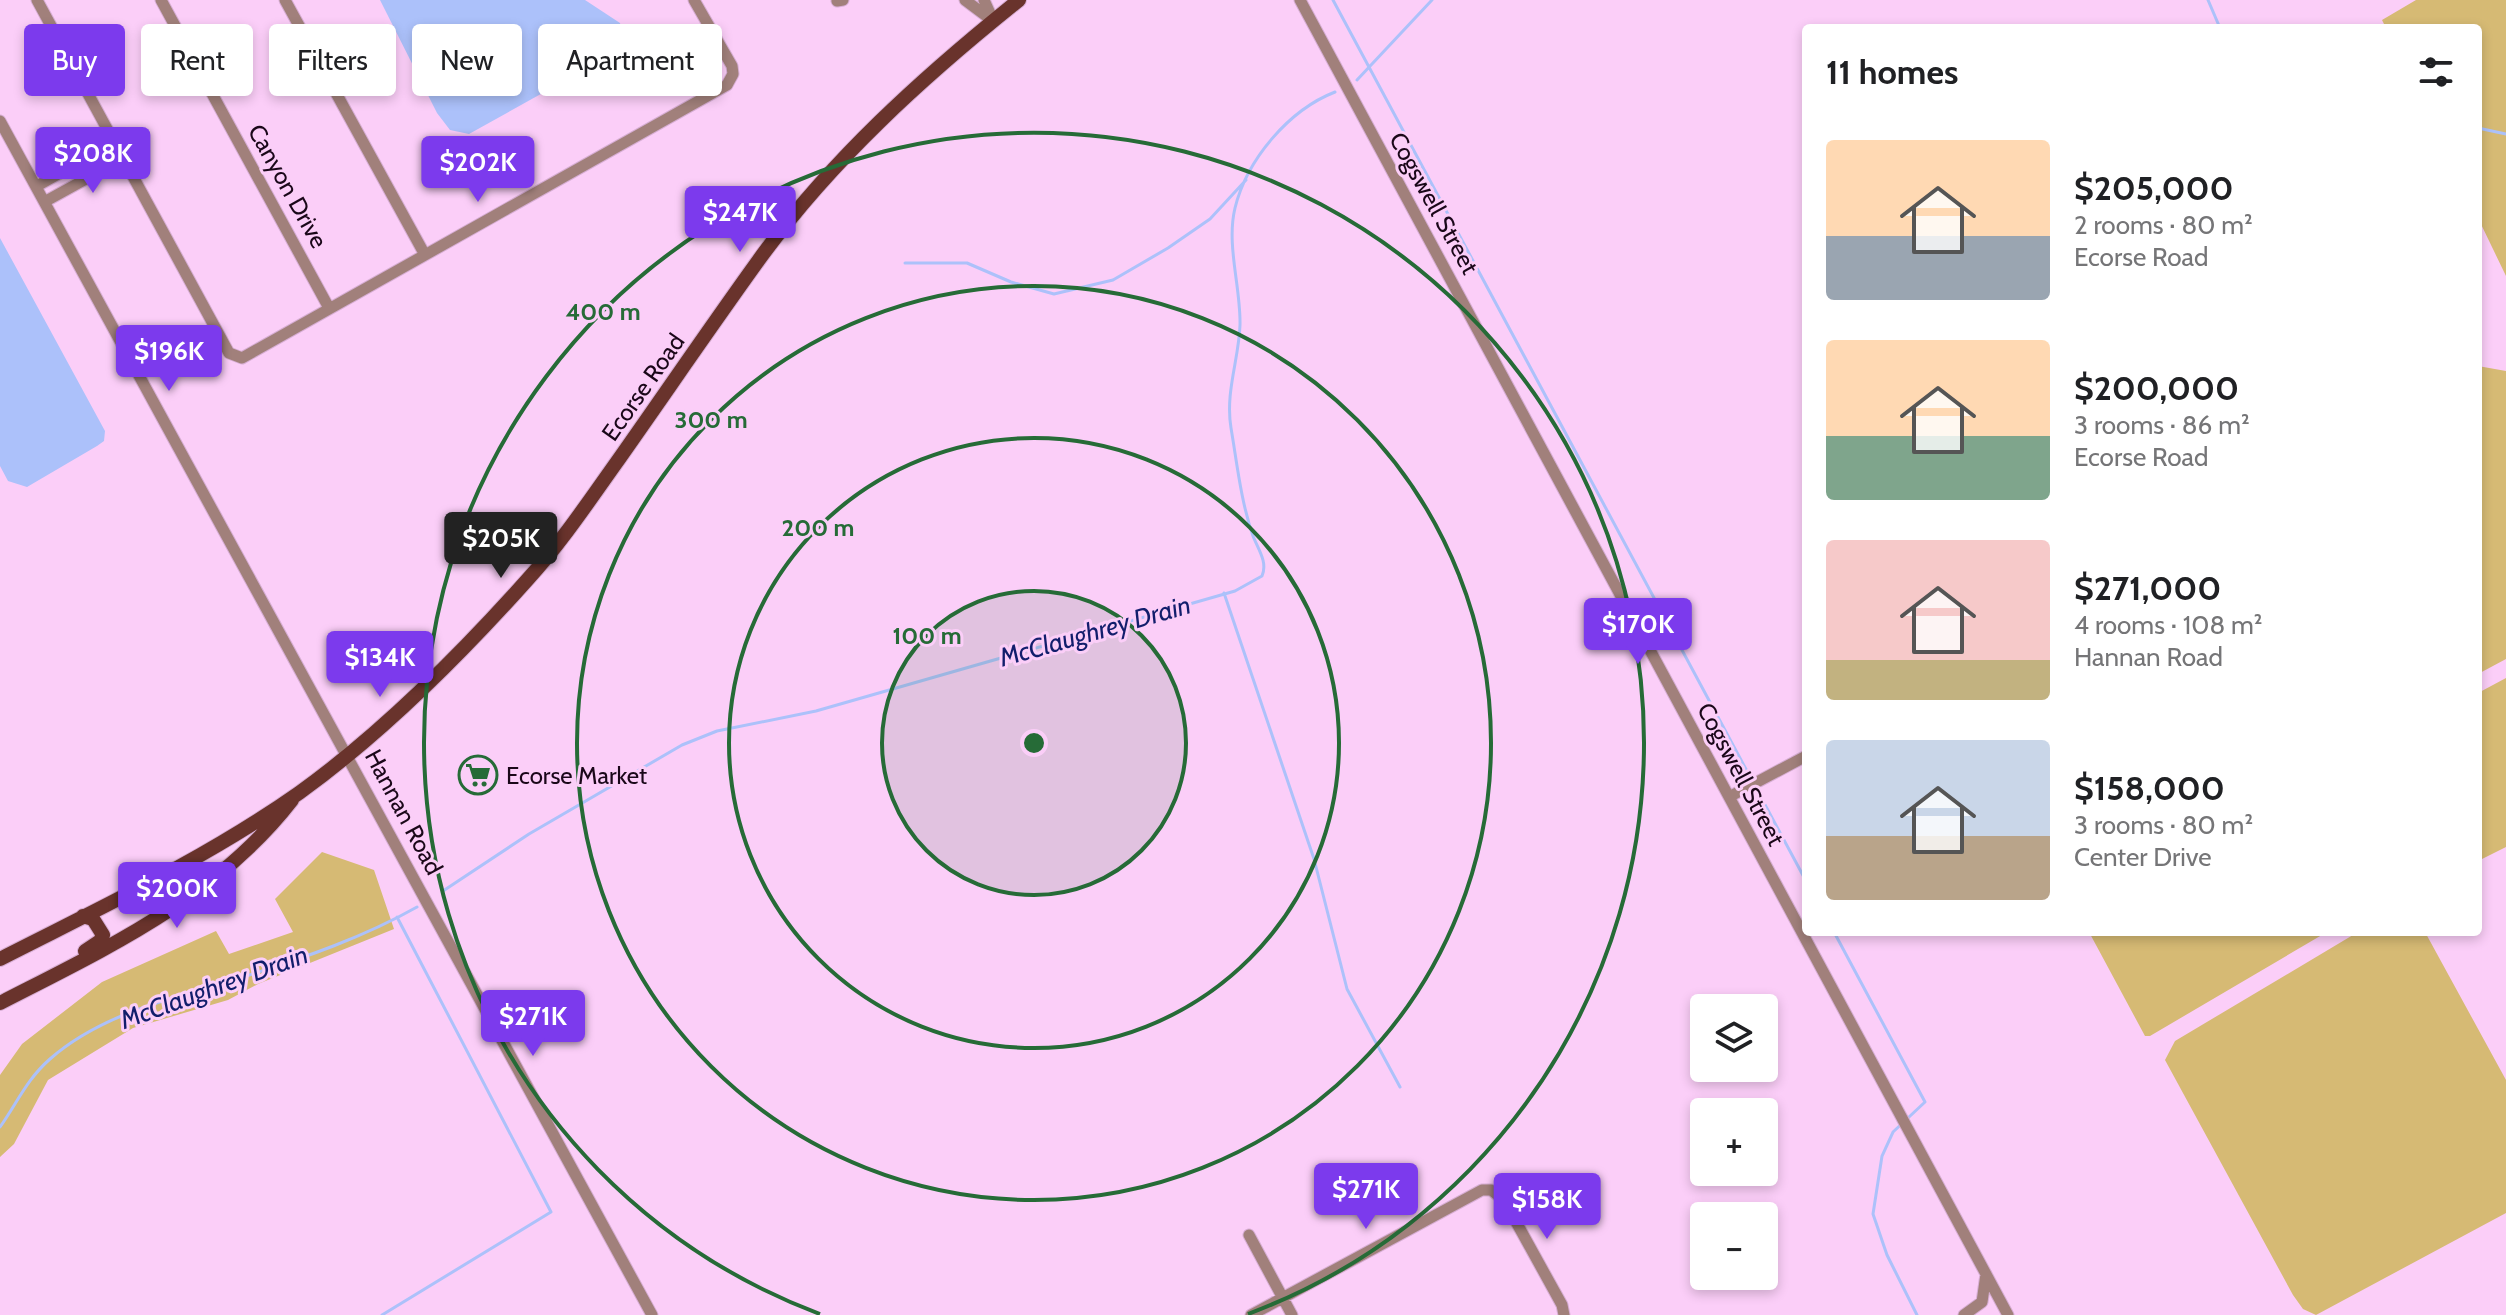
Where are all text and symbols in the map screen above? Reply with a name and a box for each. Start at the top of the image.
chip: Buy [24,24,125,96]
chip: Rent [141,24,253,96]
chip: Filters [269,24,396,96]
chip: New [412,24,522,96]
chip: Apartment [538,24,722,96]
icon: filters [2414,50,2458,94]
text: 11 homes [1826,51,1958,93]
street label: Canyon Drive [242,119,334,253]
pin: $208K [37,127,149,195]
street label: Cogswell Street [1383,127,1485,279]
pin: $202K [422,136,534,204]
text: $208K [53,137,133,169]
text: $202K [439,146,517,178]
text: $205,000 [2074,167,2234,209]
icon: home [1890,172,1986,268]
pin: $247K [684,186,796,254]
text: $247K [703,196,777,228]
text: 2 rooms · 80 m² [2074,209,2253,241]
text: Ecorse Road [2074,241,2208,273]
text: 400 m [565,297,641,326]
pin: $196K [113,325,225,393]
street label: Ecorse Road [596,328,690,446]
text: $196K [134,335,204,367]
text: $200,000 [2074,367,2239,409]
icon: home [1890,372,1986,468]
text: 300 m [674,405,748,434]
text: 3 rooms · 86 m² [2074,409,2250,441]
text: Ecorse Road [2074,441,2208,473]
pin: $205K [445,512,557,580]
text: 200 m [782,513,854,542]
text: $205K [462,522,540,554]
text: $271,000 [2074,567,2221,609]
icon: home [1890,572,1986,668]
water label: McClaughrey Drain [995,588,1194,674]
pin: $170K [1582,598,1694,666]
text: $170K [1602,608,1674,640]
text: 4 rooms · 108 m² [2074,609,2262,641]
text: 100 m [892,621,962,650]
pin: $134K [324,631,436,699]
text: $134K [344,641,416,673]
text: Hannan Road [2074,641,2223,673]
street label: Cogswell Street [1691,698,1791,850]
centre of rings [1020,729,1048,757]
street label: Hannan Road [359,745,449,879]
supermarket icon: Ecorse Market [457,754,499,796]
place label: Ecorse Market [506,761,647,790]
text: $158,000 [2074,767,2225,809]
icon: home [1890,772,1986,868]
text: 3 rooms · 80 m² [2074,809,2253,841]
text: Center Drive [2074,841,2212,873]
pin: $200K [121,862,233,930]
text: $200K [136,872,218,904]
water label: McClaughrey Drain [115,938,312,1036]
pin: $271K [477,990,589,1058]
map controls [1690,994,1778,1290]
button: layers [1690,994,1778,1082]
text: $271K [499,1000,567,1032]
button: + [1690,1098,1778,1186]
pin: $271K [1310,1163,1422,1231]
text: $271K [1332,1173,1400,1205]
pin: $158K [1491,1173,1603,1241]
text: $158K [1512,1183,1582,1215]
button: − [1690,1202,1778,1290]

